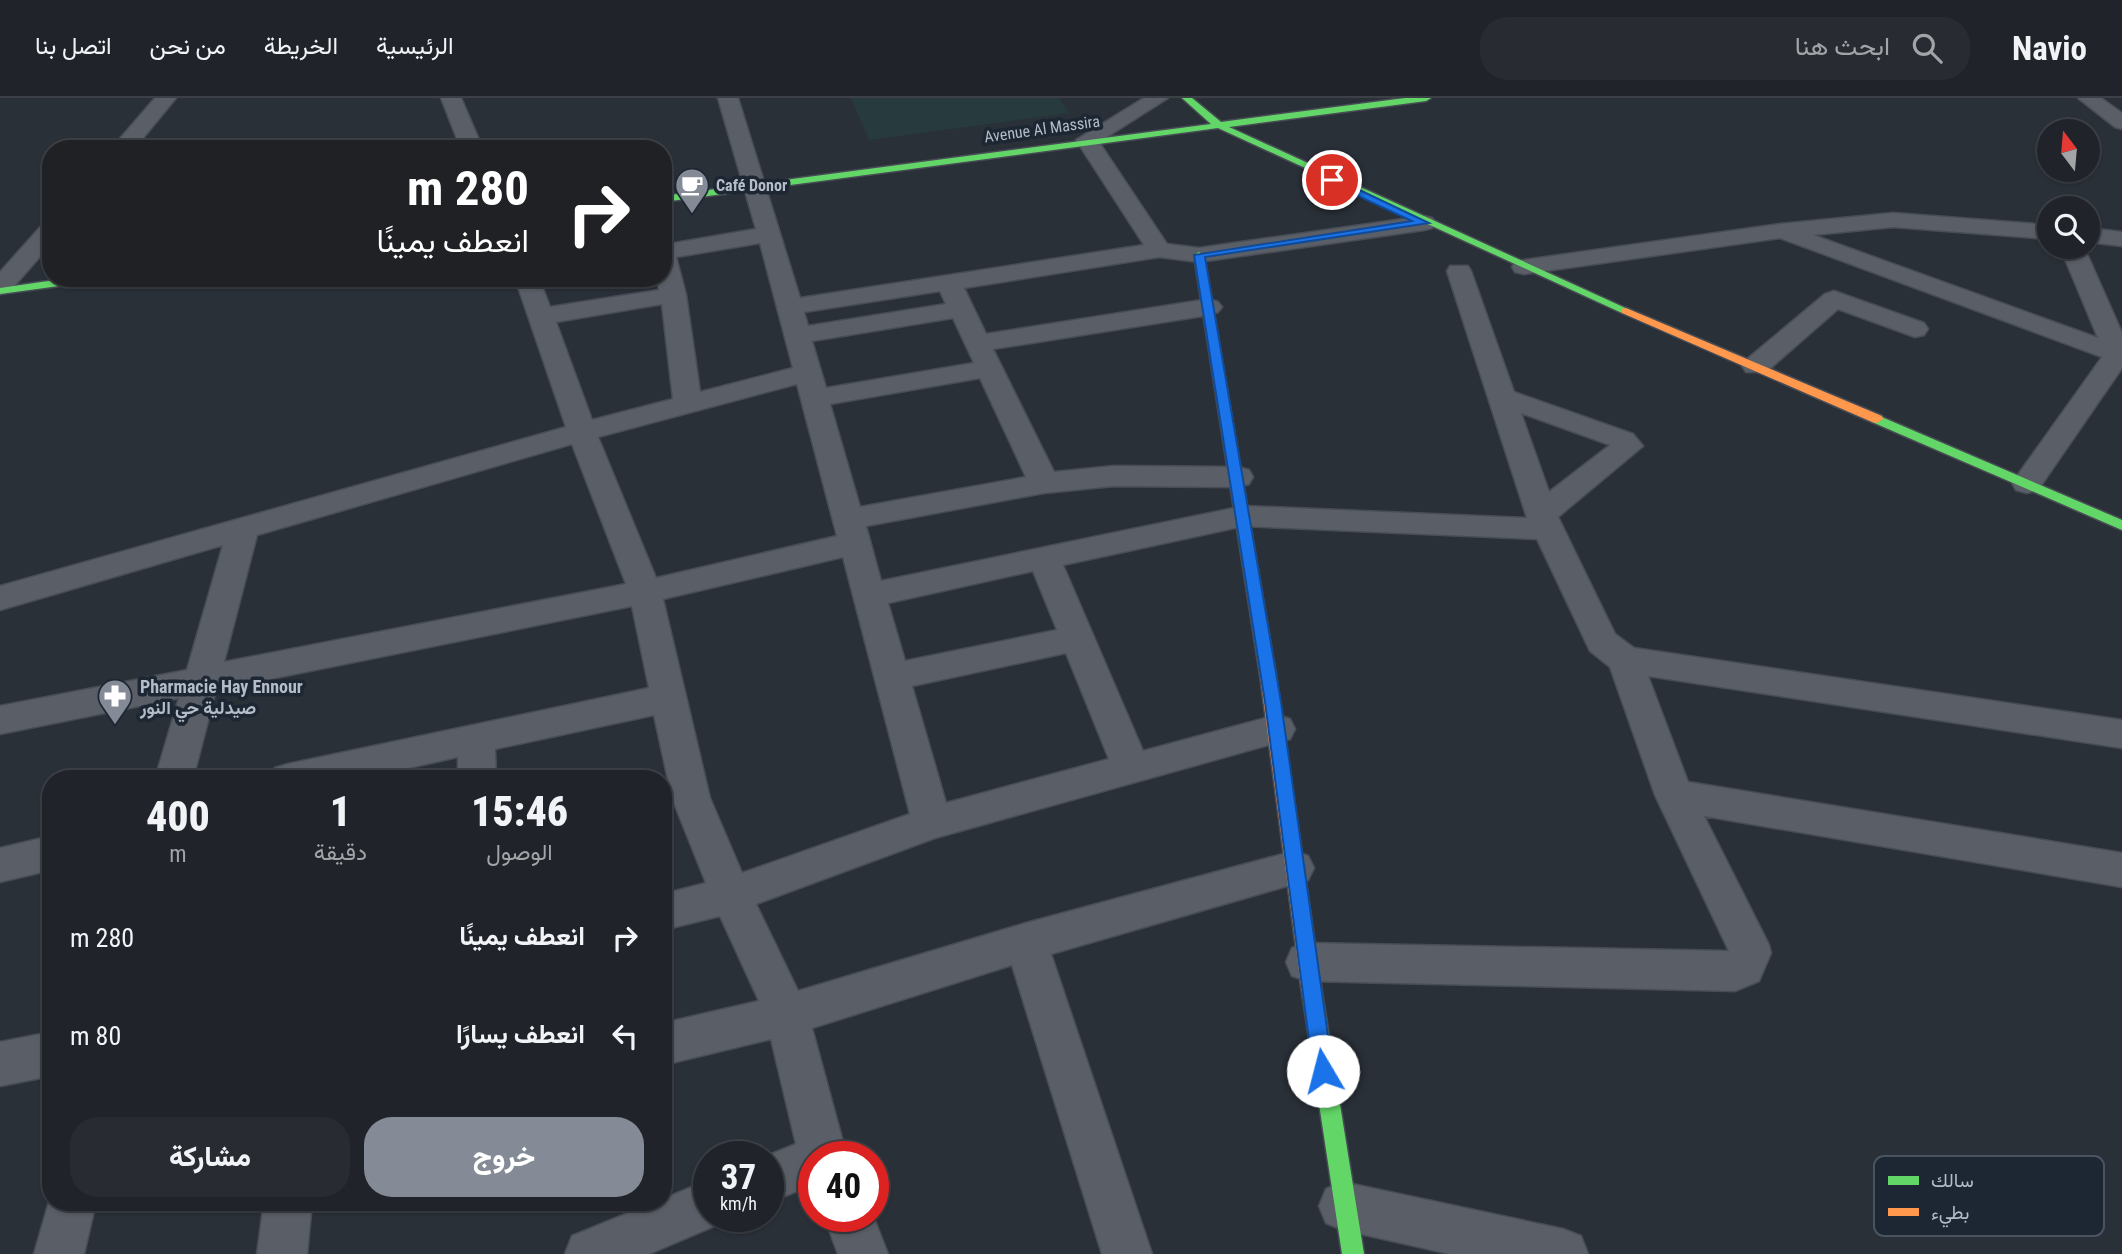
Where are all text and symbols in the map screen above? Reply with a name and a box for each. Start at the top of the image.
search box [1480,17,1970,80]
icon: search [1908,29,1946,67]
text: Navio [2012,29,2087,68]
text: ابحث هنا [1795,31,1890,61]
text: اتصل بنا [35,32,112,60]
text: من نحن [150,32,226,60]
text: الخريطة [264,32,338,60]
text: الرئيسية [376,32,454,60]
street label: Avenue Al Massira [983,111,1101,147]
north arrow [2037,119,2100,182]
map controls [2037,119,2100,259]
pin [1302,150,1362,210]
text: 280 m [407,160,529,217]
icon: arrive [1313,161,1351,199]
cafe icon: Café Donor [673,166,711,215]
icon: right [553,168,644,259]
place label: Café Donor [716,176,787,195]
button: search [2037,196,2100,259]
text: انعطف يمينًا [376,222,529,260]
place label: Pharmacie Hay Ennour صيدلية حي النور [139,676,303,723]
pharmacy icon: Pharmacie Hay Ennour صيدلية حي النور [96,677,134,726]
text: 1 [330,787,351,836]
text: 15:46 [471,787,568,836]
text: 400 [146,792,210,841]
text: دقيقة [314,839,367,866]
text: الوصول [486,839,553,866]
text: m [169,841,187,868]
icon: right [606,919,644,957]
text: انعطف يمينًا [459,921,585,951]
text: 280 m [70,923,134,953]
icon: left [606,1017,644,1055]
text: انعطف يسارًا [456,1019,585,1049]
text: 80 m [70,1021,121,1051]
position arrow [1286,1034,1360,1108]
button: مشاركة [70,1117,350,1197]
button: خروج [364,1117,644,1197]
speed limit sign: 40 [798,1141,889,1232]
legend [1874,1156,2104,1236]
text: 37 [721,1157,756,1198]
text: سالك [1931,1169,1974,1192]
text: km/h [720,1193,757,1214]
text: بطيء [1931,1201,1969,1228]

